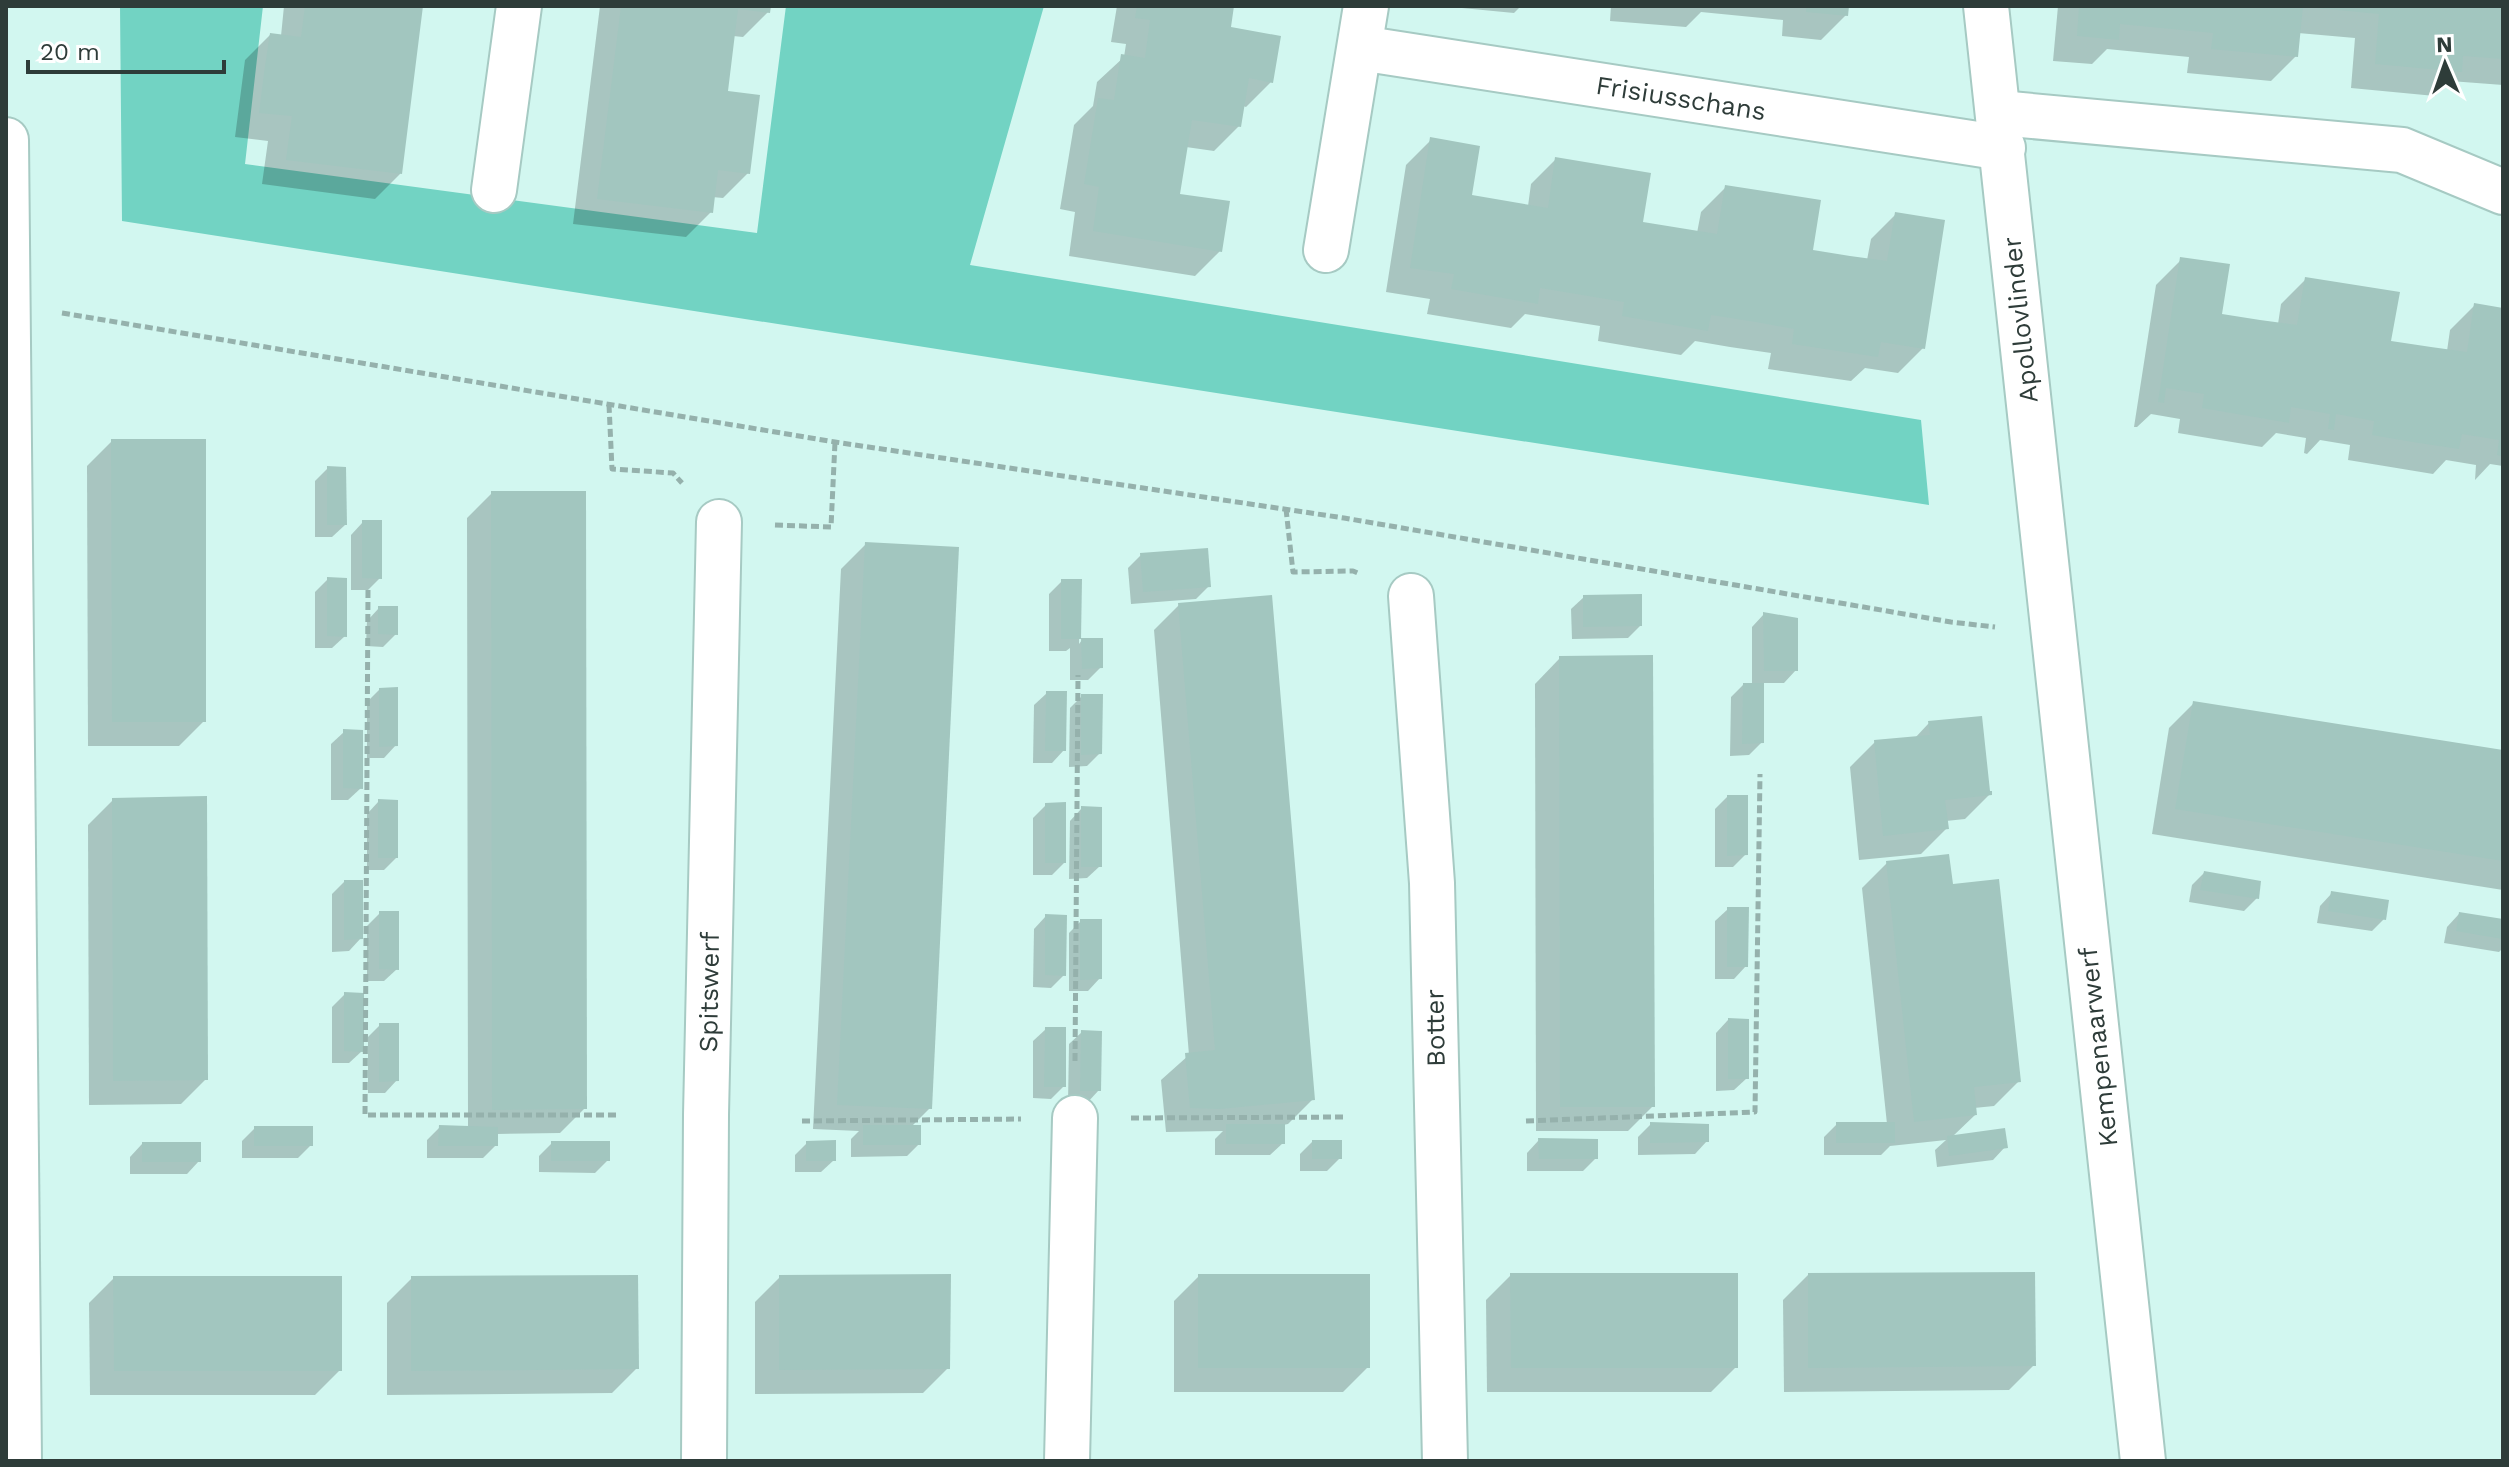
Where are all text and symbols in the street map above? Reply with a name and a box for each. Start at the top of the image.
scale bar [28,24,224,74]
north arrow [2405,24,2485,104]
text: N [2436,32,2453,57]
text: 20 m [40,38,100,66]
street label: Frisiusschans [1594,70,1768,126]
street label: Apollovlinder [1996,235,2044,405]
street label: Spitswerf [693,931,725,1053]
street label: Kempenaarwerf [2073,946,2123,1148]
street label: Botter [1419,989,1451,1067]

